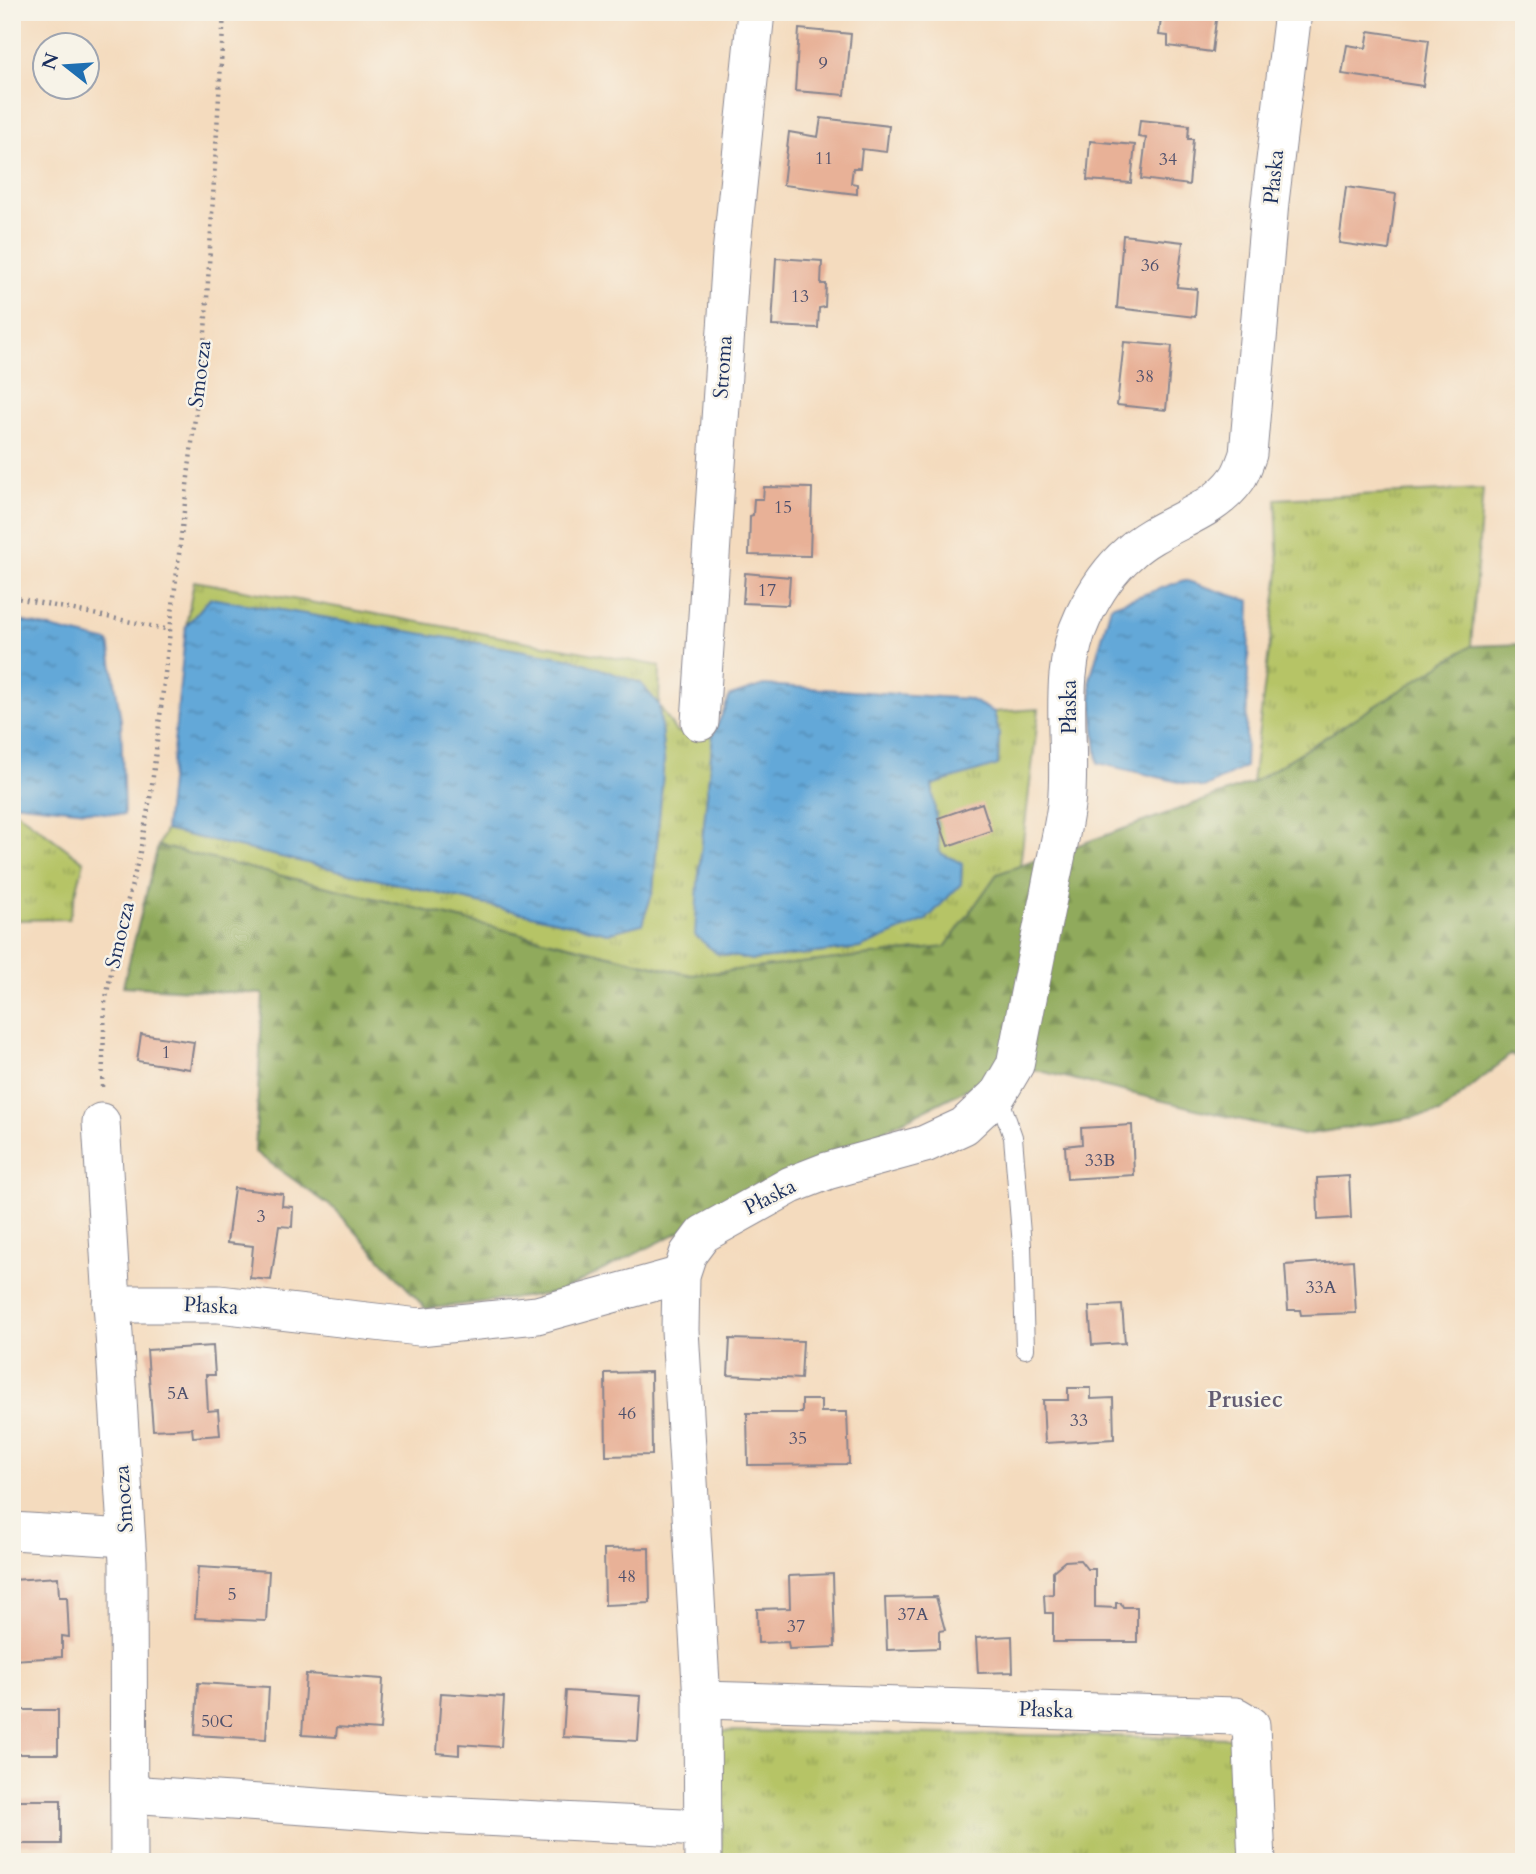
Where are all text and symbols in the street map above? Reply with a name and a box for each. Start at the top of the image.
north arrow [32,32,102,102]
text: N [36,49,66,73]
house number: 9 [818,51,828,76]
house number: 11 [815,146,833,171]
house number: 34 [1159,147,1177,172]
street label: Płaska [1257,148,1291,206]
house number: 36 [1141,253,1159,278]
house number: 13 [791,284,809,309]
street label: Stroma [706,335,740,399]
street label: Smocza [181,339,219,409]
house number: 38 [1136,364,1154,389]
house number: 15 [774,495,792,520]
house number: 17 [758,578,776,603]
street label: Płaska [1055,680,1084,734]
street label: Smocza [98,899,142,971]
house number: 1 [161,1040,171,1065]
house number: 33B [1085,1148,1115,1173]
street label: Płaska [739,1172,801,1222]
house number: 3 [256,1204,266,1229]
house number: 33A [1305,1275,1337,1300]
street label: Płaska [183,1290,239,1322]
house number: 5A [167,1381,189,1406]
district label: Prusiec [1207,1384,1283,1415]
house number: 46 [618,1401,636,1426]
house number: 33 [1070,1408,1088,1433]
house number: 35 [789,1426,807,1451]
street label: Smocza [107,1464,141,1534]
house number: 48 [618,1564,636,1589]
house number: 5 [227,1582,237,1607]
house number: 37A [897,1602,929,1627]
house number: 37 [787,1614,805,1639]
street label: Płaska [1018,1695,1074,1725]
house number: 50C [201,1709,233,1734]

